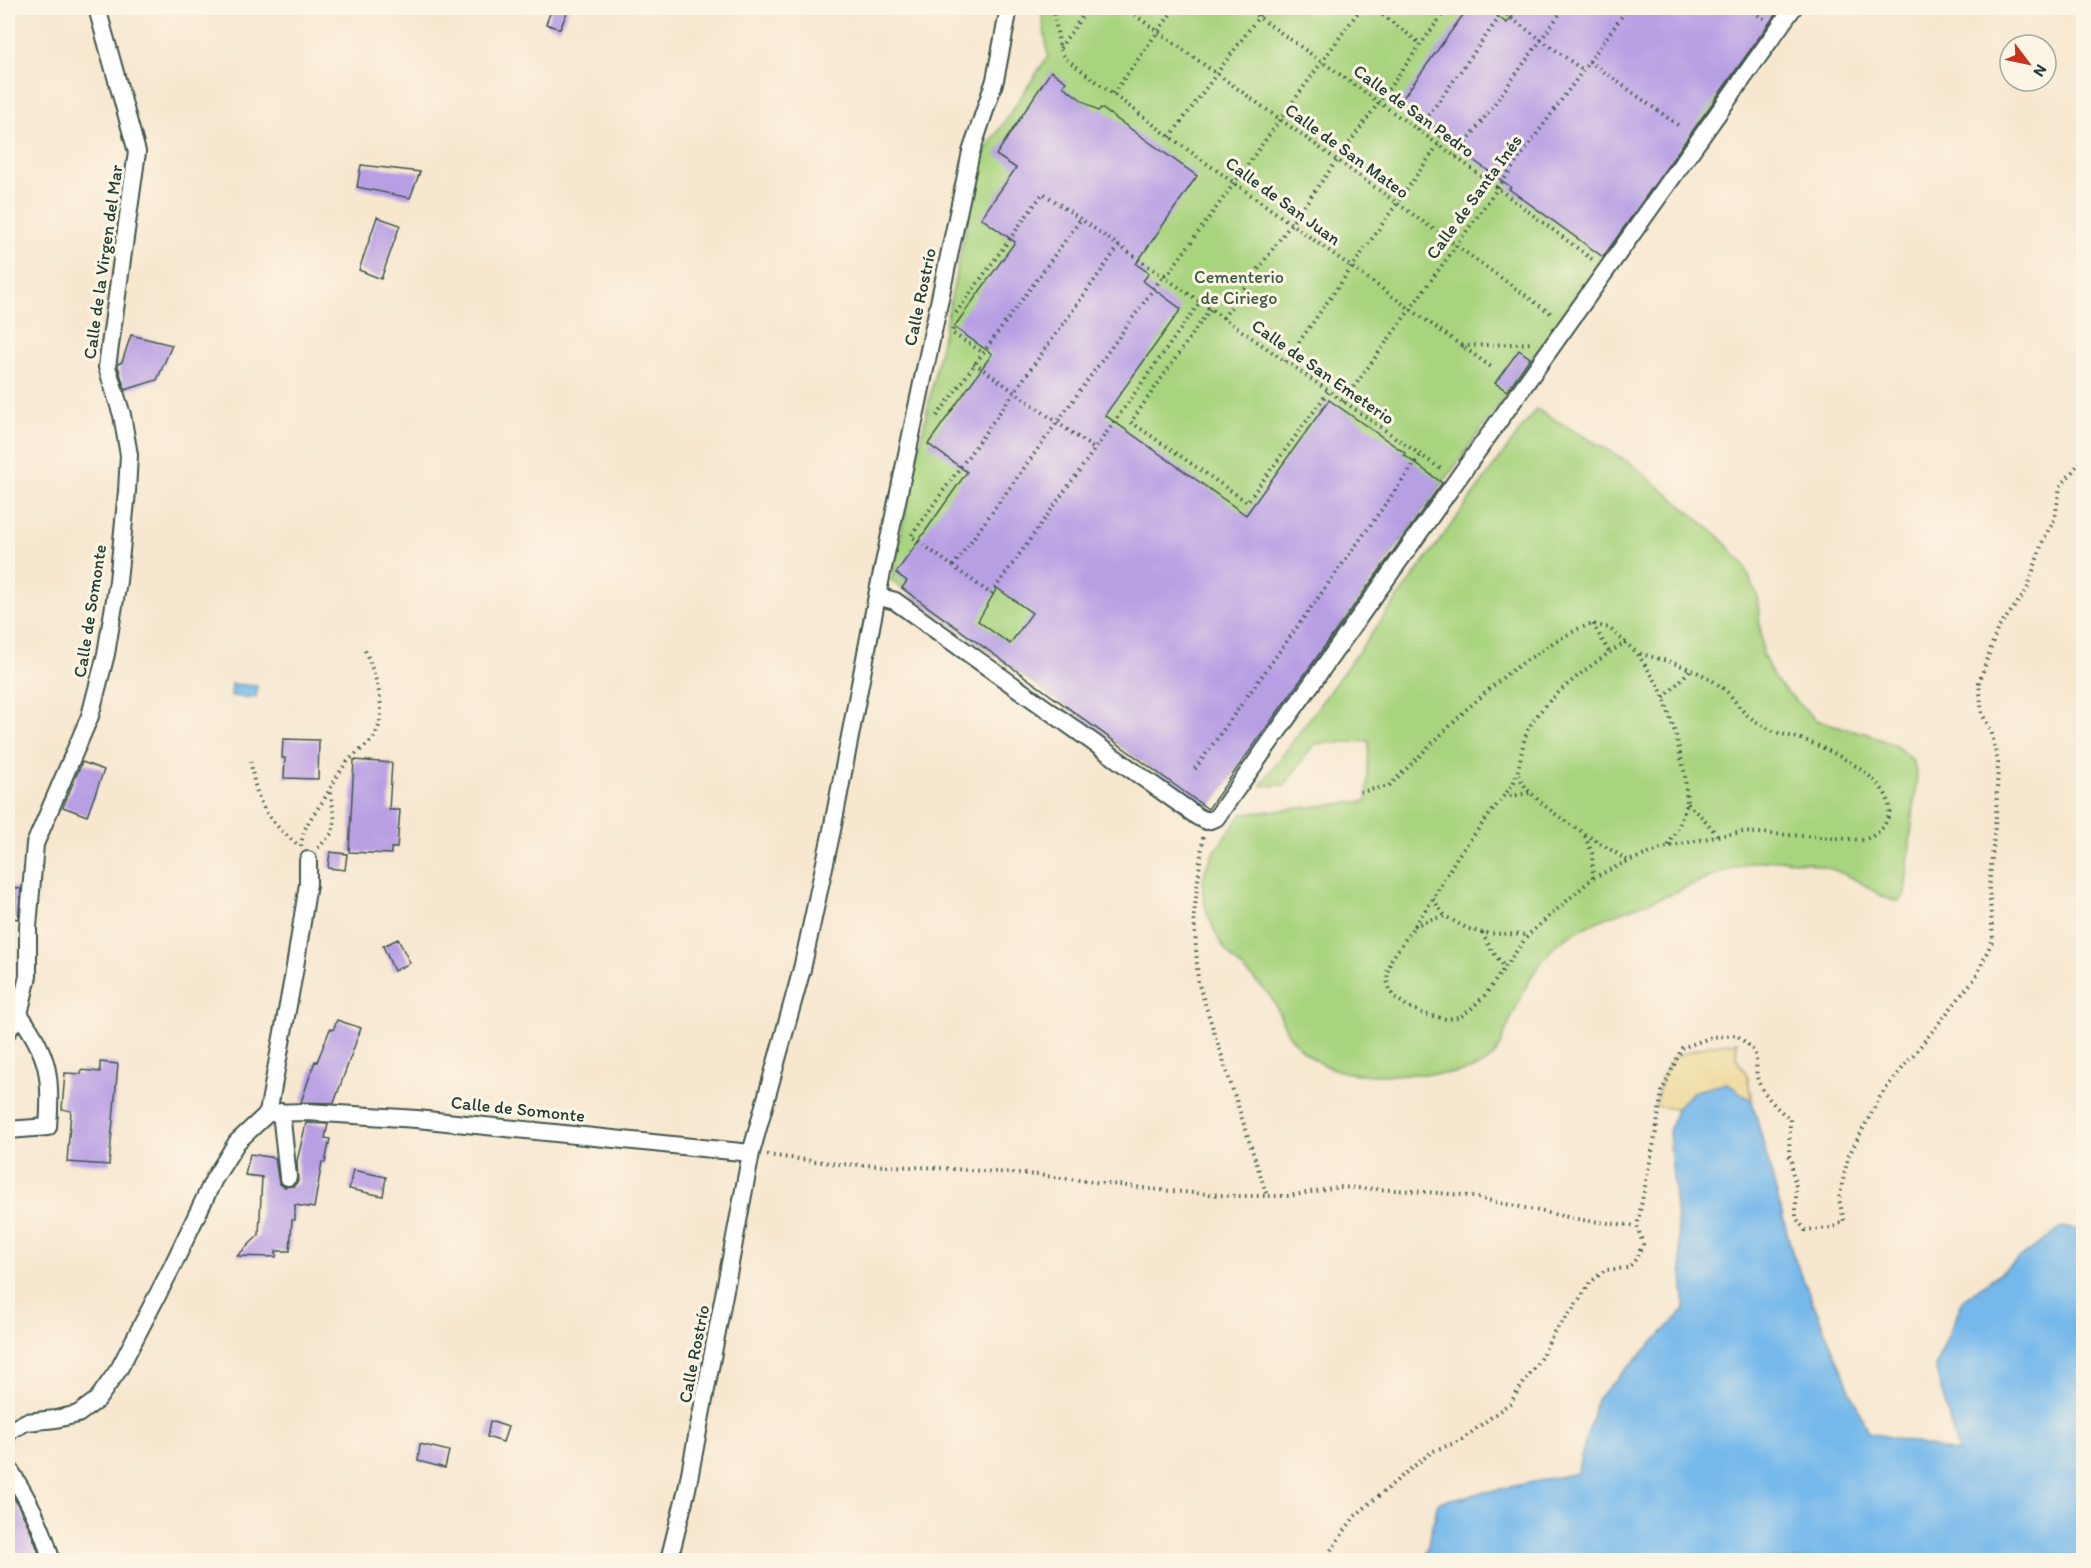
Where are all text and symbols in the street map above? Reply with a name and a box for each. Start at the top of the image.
north arrow [1998,33,2058,93]
street label: Calle de San Pedro [1349,60,1479,162]
text: N [2029,61,2051,80]
street label: Calle de San Mateo [1281,99,1413,203]
street label: Calle de Santa Inés [1421,130,1527,264]
street label: Calle de San Juan [1221,152,1345,250]
street label: Calle de la Virgen del Mar [78,162,128,361]
street label: Calle Rostrío [899,246,941,348]
park label: Cementerio de Ciriego [1194,266,1284,309]
street label: Calle de San Emeterio [1247,314,1399,430]
street label: Calle de Somonte [69,543,111,679]
street label: Calle de Somonte [450,1091,586,1127]
street label: Calle Rostrío [674,1303,714,1405]

